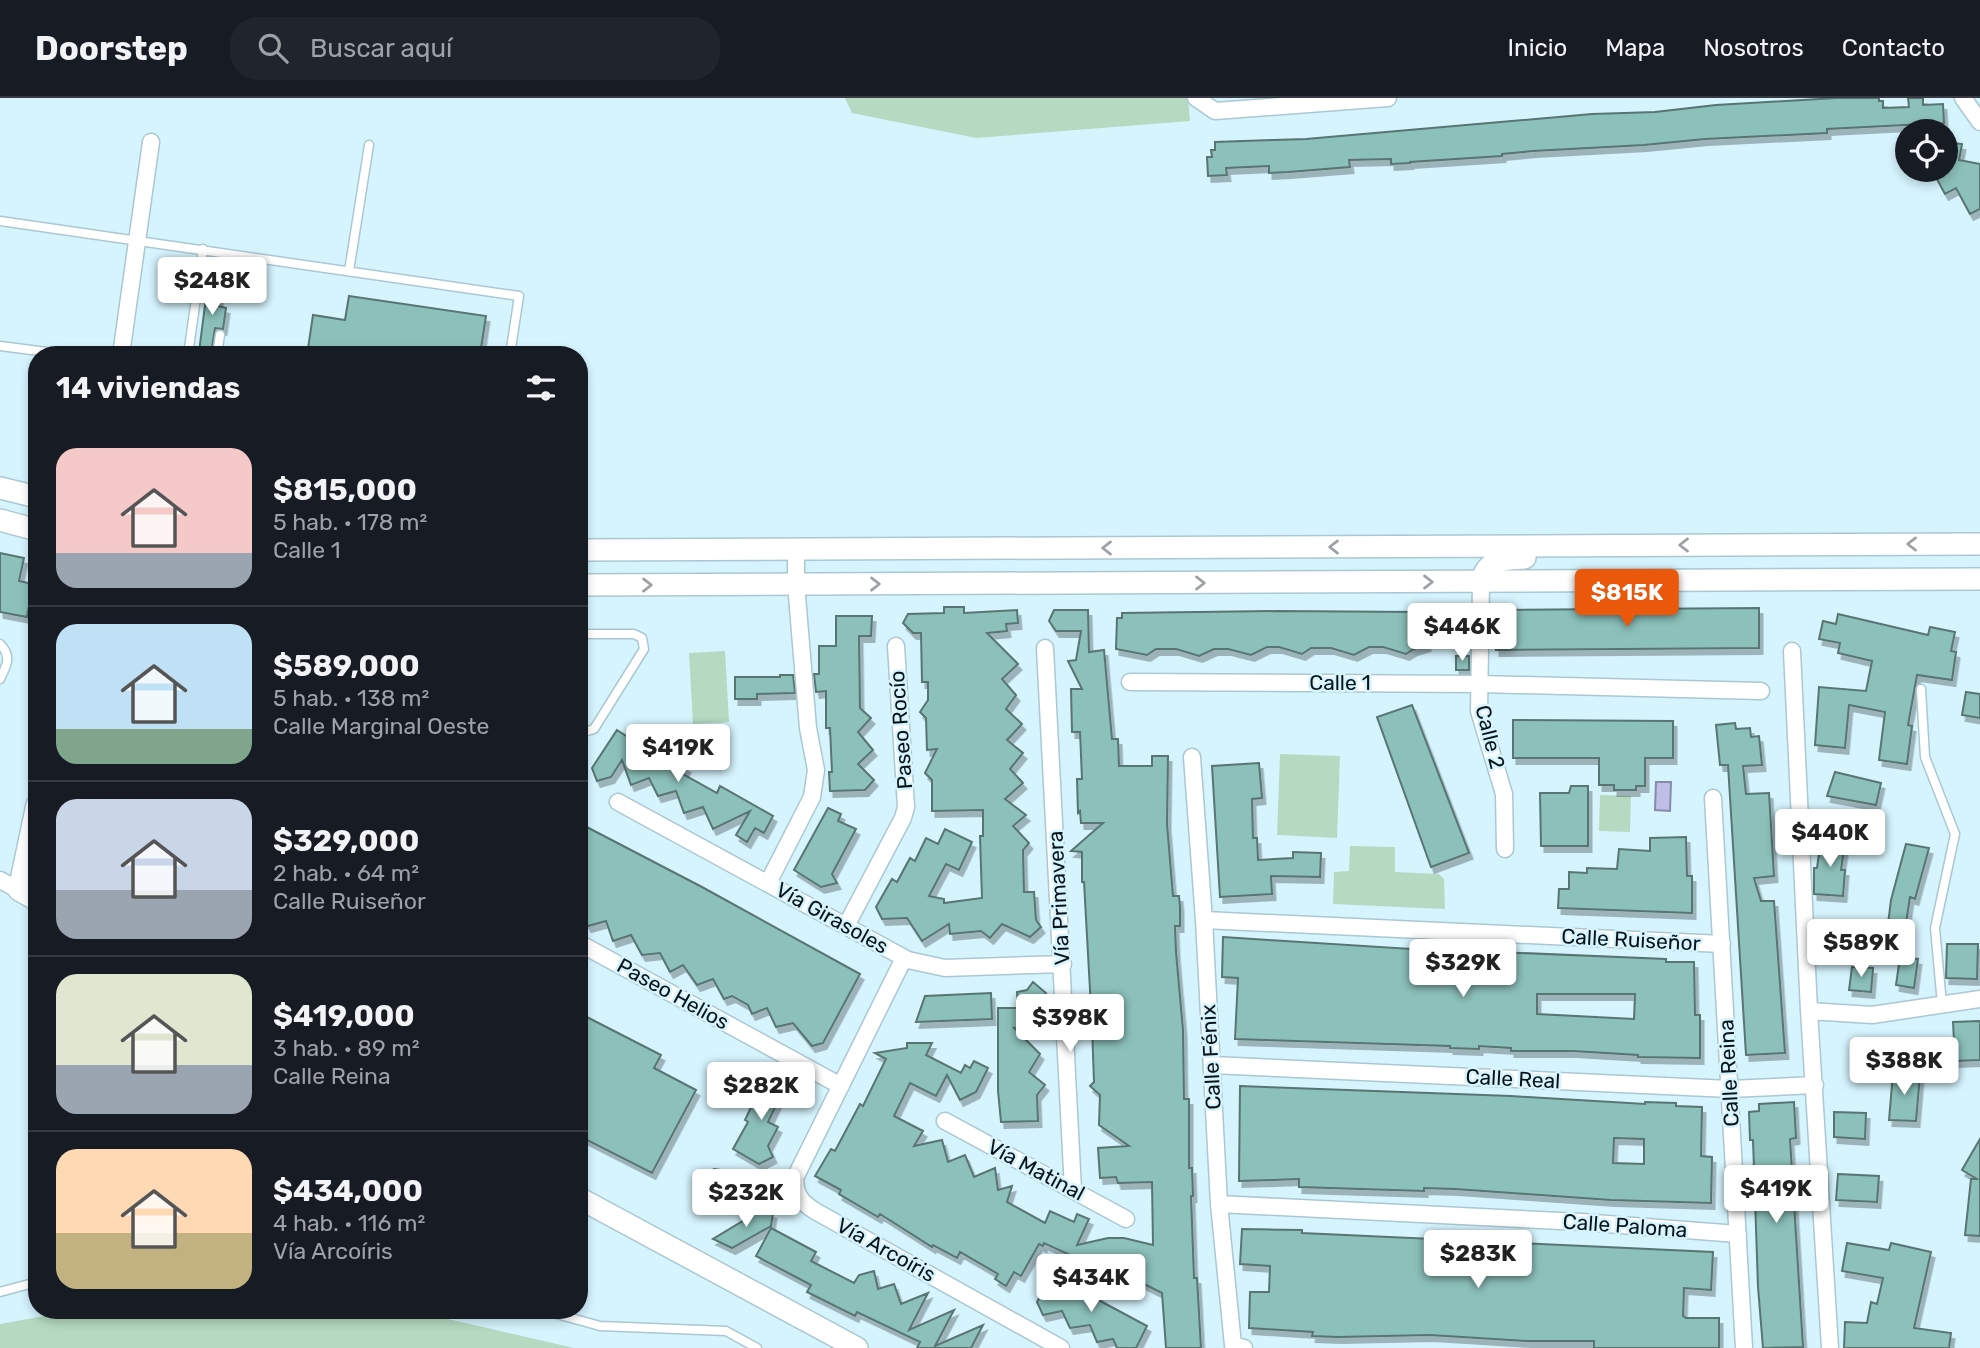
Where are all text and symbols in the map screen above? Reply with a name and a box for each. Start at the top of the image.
search box [230,17,720,80]
text: Doorstep [35,29,188,68]
icon: search [254,29,292,67]
text: Buscar aquí [310,33,452,64]
text: Inicio [1508,34,1567,62]
text: Mapa [1605,34,1665,62]
text: Nosotros [1703,34,1804,62]
text: Contacto [1842,34,1945,62]
map controls [1895,119,1958,182]
button: locate [1895,119,1958,182]
pin: $248K [163,258,261,317]
text: $248K [174,266,250,294]
icon: filters [522,369,560,407]
text: 14 viviendas [56,370,240,406]
text: $815,000 [273,472,417,508]
icon: home [112,476,196,560]
text: 5 hab. · 178 m² [273,508,427,536]
text: Calle 1 [273,536,341,564]
one-way arrow [1906,536,1917,552]
one-way arrow [1679,537,1689,553]
one-way arrow [1329,539,1339,555]
one-way arrow [1101,540,1112,556]
pin: $815K [1578,570,1676,629]
one-way arrow [1423,574,1434,590]
one-way arrow [1196,575,1206,591]
one-way arrow [870,576,881,592]
one-way arrow [643,577,653,593]
text: $815K [1591,578,1663,606]
pin: $446K [1413,603,1511,663]
text: $446K [1423,612,1501,640]
text: $589,000 [273,648,420,684]
icon: home [112,652,196,736]
street label: Paseo Rocío [884,670,917,790]
street label: Calle 1 [1309,670,1371,695]
text: 5 hab. · 138 m² [273,684,429,712]
street label: Calle 2 [1470,702,1510,771]
text: Calle Marginal Oeste [273,712,489,740]
pin: $419K [629,724,727,784]
text: $419K [642,733,714,761]
pin: $440K [1781,810,1879,869]
text: $440K [1791,818,1869,846]
text: $329,000 [273,823,419,859]
icon: home [112,827,196,911]
street label: Vía Primavera [1042,830,1075,966]
text: 2 hab. · 64 m² [273,859,419,887]
street label: Vía Girasoles [772,876,893,959]
text: Calle Ruiseñor [273,887,426,915]
pin: $589K [1812,920,1910,979]
street label: Calle Ruiseñor [1561,923,1701,956]
text: $589K [1823,928,1899,956]
pin: $329K [1414,940,1512,999]
text: $329K [1425,948,1501,976]
street label: Paseo Helios [613,953,734,1035]
pin: $398K [1021,995,1119,1054]
text: $419,000 [273,998,415,1034]
icon: home [112,1002,196,1086]
text: $398K [1032,1003,1108,1031]
street label: Calle Fénix [1195,1004,1226,1110]
street label: Calle Reina [1713,1019,1744,1127]
text: 3 hab. · 89 m² [273,1034,419,1062]
pin: $388K [1855,1038,1953,1097]
text: $388K [1866,1046,1942,1074]
text: Calle Reina [273,1062,391,1090]
pin: $282K [712,1062,810,1122]
street label: Calle Real [1465,1064,1561,1093]
text: $282K [723,1071,799,1099]
street label: Vía Matinal [983,1134,1089,1206]
pin: $419K [1727,1166,1825,1225]
pin: $232K [697,1170,795,1229]
text: $434,000 [273,1173,423,1209]
text: $419K [1740,1174,1812,1202]
icon: home [112,1177,196,1261]
text: $232K [708,1178,784,1206]
text: 4 hab. · 116 m² [273,1209,425,1237]
street label: Calle Paloma [1562,1209,1688,1242]
street label: Vía Arcoíris [832,1212,940,1287]
pin: $283K [1429,1230,1527,1290]
text: Vía Arcoíris [273,1237,393,1265]
text: $283K [1440,1239,1516,1267]
pin: $434K [1042,1254,1140,1314]
text: $434K [1052,1263,1130,1291]

